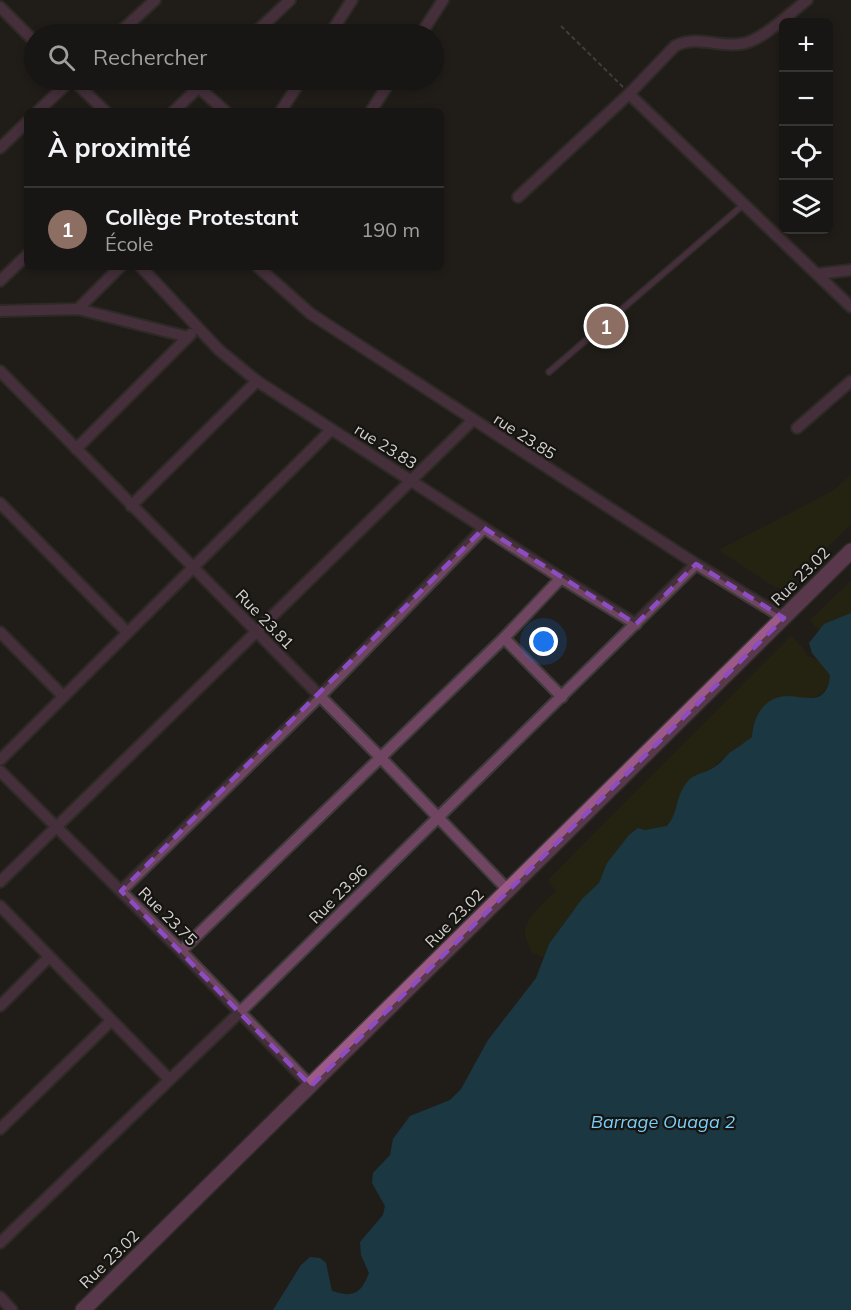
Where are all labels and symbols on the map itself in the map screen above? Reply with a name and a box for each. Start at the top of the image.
pin: 1 [586,304,626,348]
street label: rue 23.85 [490,409,560,463]
street label: rue 23.83 [351,419,421,473]
street label: Rue 23.02 [766,542,834,610]
street label: Rue 23.81 [232,585,298,653]
your location [529,627,558,656]
street label: Rue 23.96 [304,860,372,928]
street label: Rue 23.75 [134,882,202,950]
street label: Rue 23.02 [420,884,488,952]
water label: Barrage Ouaga 2 [591,1110,735,1133]
street label: Rue 23.02 [75,1226,143,1292]

